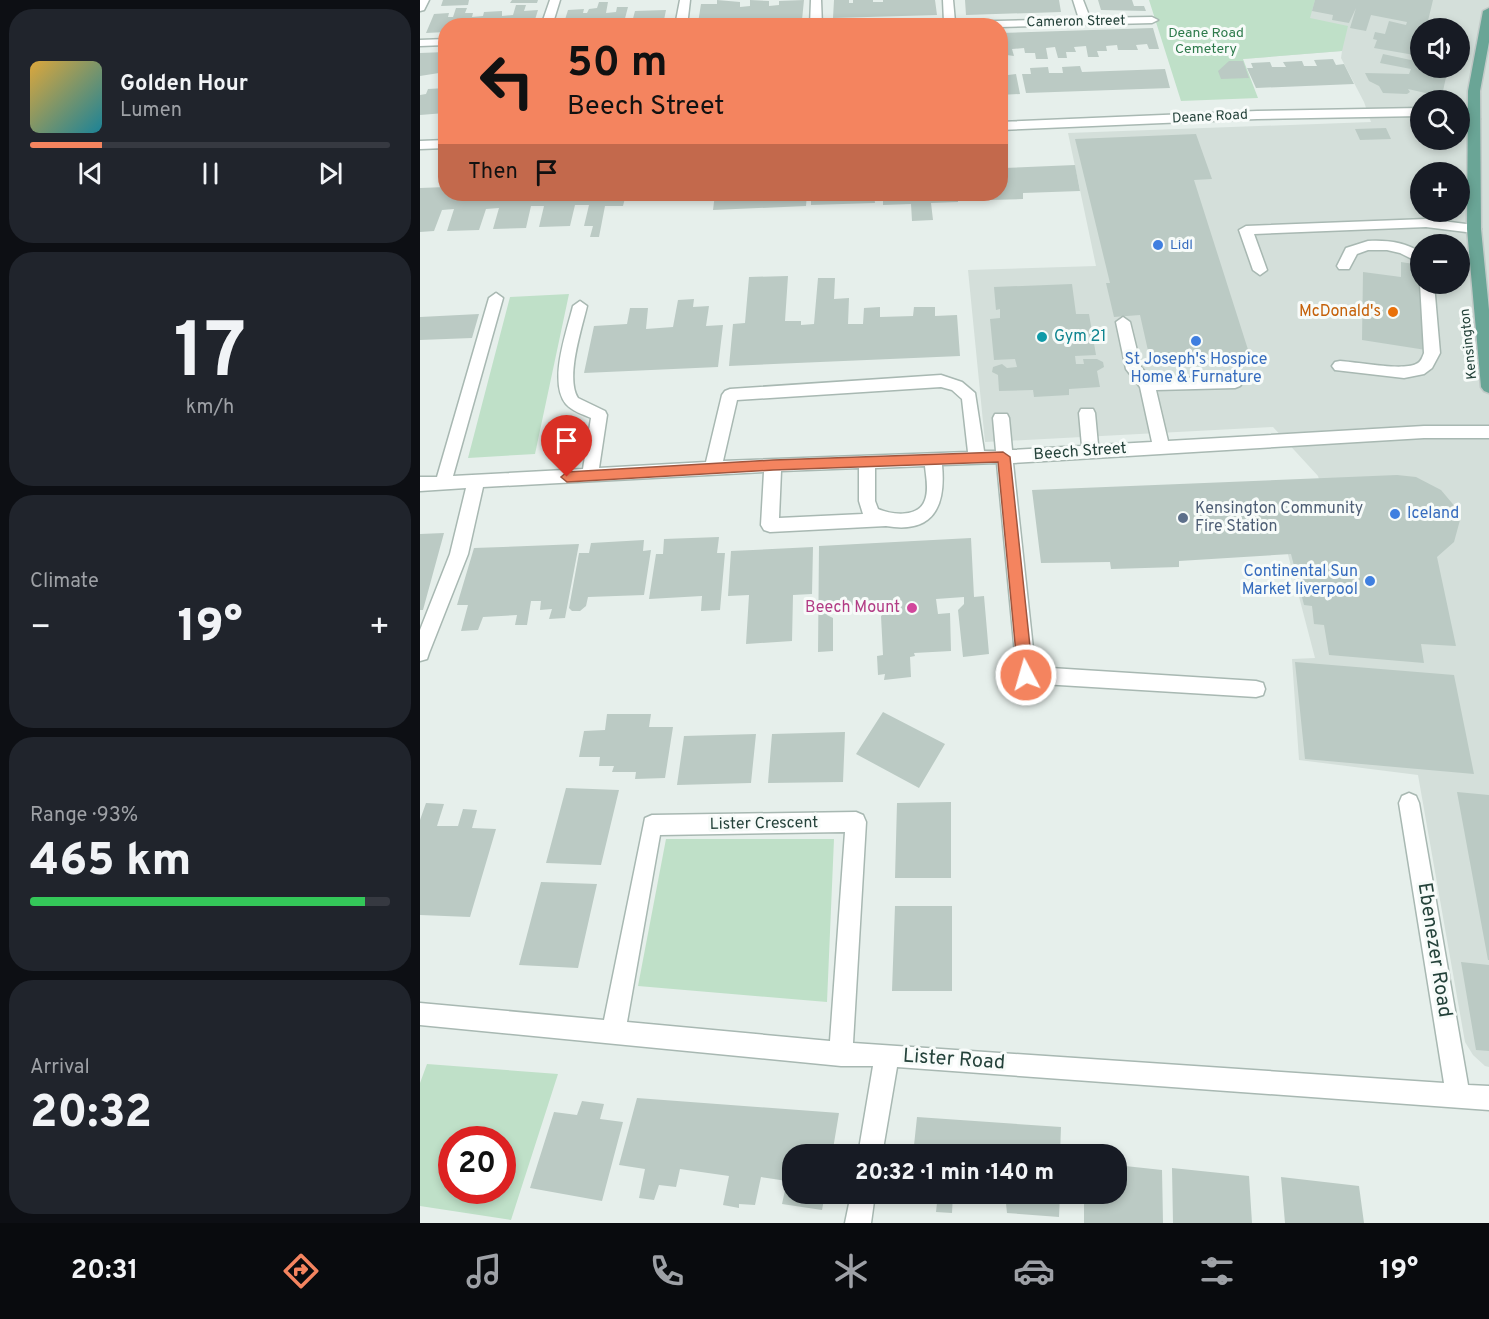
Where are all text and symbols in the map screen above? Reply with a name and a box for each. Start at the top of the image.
street label: Cameron Street [1026,13,1126,31]
map controls [1410,18,1470,294]
button: sound [1410,18,1470,78]
park label: Deane Road Cemetery [1168,25,1244,58]
text: 50 m [567,38,668,91]
icon: left [468,42,546,120]
text: Golden Hour [120,71,248,98]
text: Beech Street [567,90,724,124]
button: search [1410,90,1470,150]
text: Lumen [120,98,182,124]
street label: Deane Road [1172,107,1248,127]
icon: arrive [530,156,563,189]
icon: previous [74,157,107,190]
icon: pause [194,157,227,190]
icon: next [314,157,347,190]
text: Then [468,159,518,186]
button: + [1410,162,1470,222]
button: − [1410,234,1470,294]
place label: Lidl [1170,237,1193,254]
marker: Lidl [1151,238,1165,252]
place label: McDonald's [1299,302,1381,322]
marker: McDonald's [1386,305,1400,319]
text: 17 [174,306,246,405]
street label: Kensington [1457,308,1481,380]
place label: Gym 21 [1054,327,1106,347]
marker: Gym 21 [1035,330,1049,344]
marker: St Joseph's Hospice Home & Furnature [1189,334,1203,348]
place label: St Joseph's Hospice Home & Furnature [1125,350,1267,388]
text: km/h [186,395,234,421]
pin [541,415,592,477]
icon: arrive [550,424,583,457]
street label: Beech Street [1033,439,1127,465]
place label: Kensington Community Fire Station [1195,499,1363,537]
place label: Iceland [1407,504,1459,524]
marker: Iceland [1388,507,1402,521]
marker: Kensington Community Fire Station [1176,511,1190,525]
place label: Continental Sun Market liverpool [1242,562,1358,600]
text: Climate [30,569,99,595]
marker: Continental Sun Market liverpool [1363,574,1377,588]
place label: Beech Mount [805,598,900,618]
text: 19° [177,600,243,657]
marker: Beech Mount [905,601,919,615]
text: − [30,608,51,650]
text: + [369,608,390,650]
position arrow [994,643,1058,707]
text: Range · 93% [30,803,138,829]
street label: Lister Crescent [709,813,819,835]
text: 465 km [30,834,191,891]
street label: Ebenezer Road [1411,881,1457,1019]
street label: Lister Road [902,1043,1006,1077]
text: Arrival [30,1055,90,1081]
text: 20:32 [30,1086,152,1143]
speed limit sign: 20 [438,1126,516,1204]
text: 20:32 · 1 min · 140 m [855,1160,1054,1187]
icon: directions [280,1250,322,1292]
icon: music [463,1250,505,1292]
icon: phone [646,1250,688,1292]
icon: climate [830,1250,872,1292]
icon: car [1013,1250,1055,1292]
icon: filters [1196,1250,1238,1292]
text: 20:31 [71,1254,138,1288]
text: 19° [1380,1254,1418,1288]

